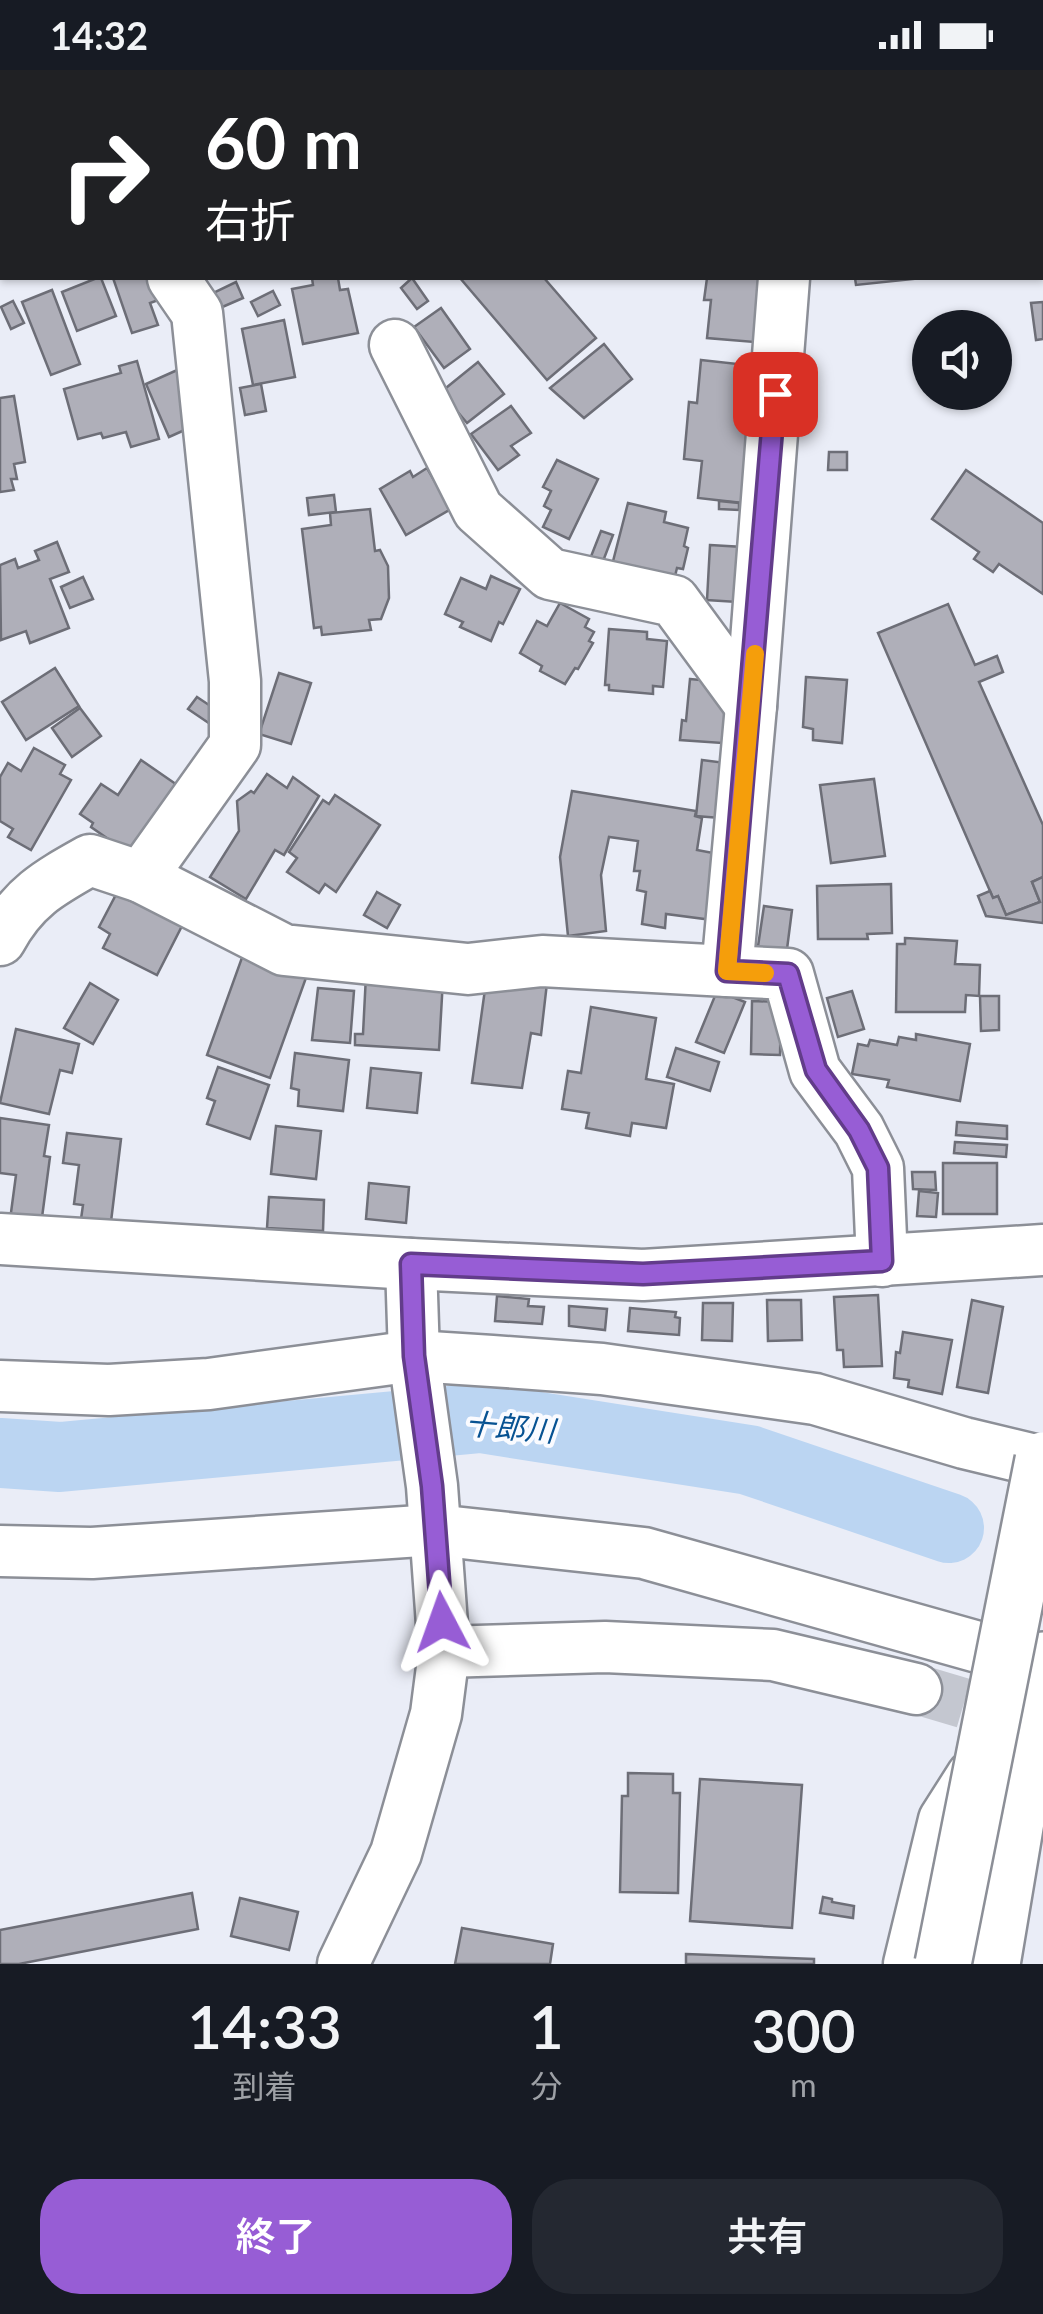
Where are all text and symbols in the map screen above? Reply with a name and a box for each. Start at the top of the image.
text: 14:32 [50,12,148,58]
text: 60 m [205,100,362,184]
icon: right [40,110,170,240]
text: 右折 [205,193,295,247]
map controls [912,310,1012,410]
button: sound [912,310,1012,410]
pin [733,352,818,437]
icon: arrive [748,367,803,422]
water label: 十郎川 [464,1404,559,1448]
position arrow [390,1570,494,1674]
text: 14:33 [187,1990,342,2062]
text: 1 [529,1990,564,2062]
text: 300 [751,1994,856,2066]
text: m [790,2065,817,2104]
text: 到着 [233,2066,297,2105]
text: 分 [531,2066,563,2105]
button: 終了 [40,2179,512,2294]
button: 共有 [532,2179,1003,2294]

